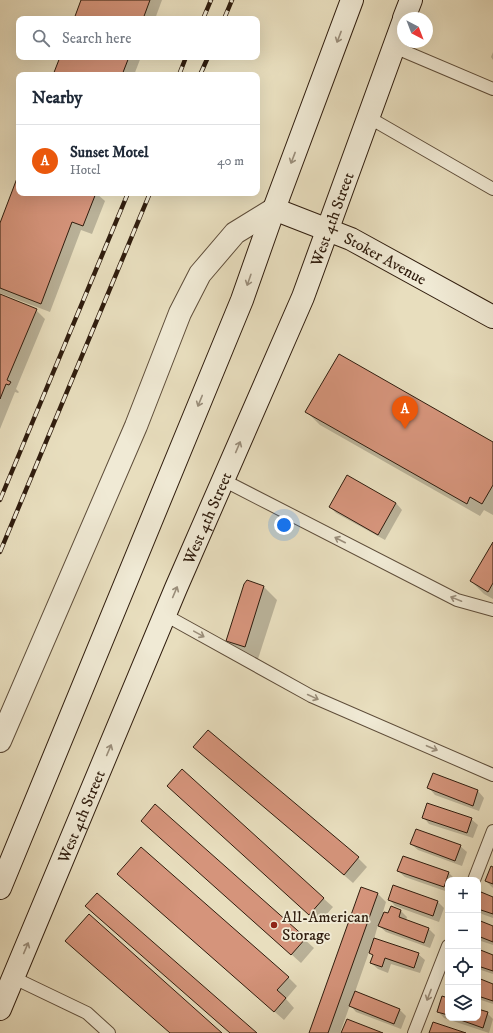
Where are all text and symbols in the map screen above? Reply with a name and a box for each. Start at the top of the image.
north arrow [397,12,433,48]
search box [16,16,260,60]
icon: search [30,27,52,49]
text: Search here [62,29,131,48]
one-way arrow [334,30,342,42]
text: Nearby [32,87,82,109]
text: Sunset Motel [70,143,149,162]
one-way arrow [289,152,296,165]
text: A [41,153,49,169]
text: 40 m [217,153,244,169]
text: Hotel [70,162,101,178]
street label: West 4th Street [306,169,359,270]
street label: Stoker Avenue [341,228,430,290]
one-way arrow [244,274,252,286]
one-way arrow [196,395,204,407]
pin: A [392,396,418,429]
one-way arrow [234,441,242,453]
street label: West 4th Street [178,469,236,568]
your location [274,515,294,535]
one-way arrow [334,535,346,543]
one-way arrow [172,586,179,598]
one-way arrow [450,594,462,602]
one-way arrow [193,631,205,639]
one-way arrow [307,694,319,701]
one-way arrow [105,745,113,757]
one-way arrow [426,745,438,753]
street label: West 4th Street [53,767,110,867]
map controls [445,877,481,1021]
button: + [445,877,481,913]
place label: All-American Storage [282,907,370,945]
button: − [445,913,481,949]
marker: All-American Storage [269,920,279,930]
one-way arrow [23,942,31,954]
button: locate [445,949,481,985]
button: layers [445,985,481,1021]
one-way arrow [424,988,432,1000]

